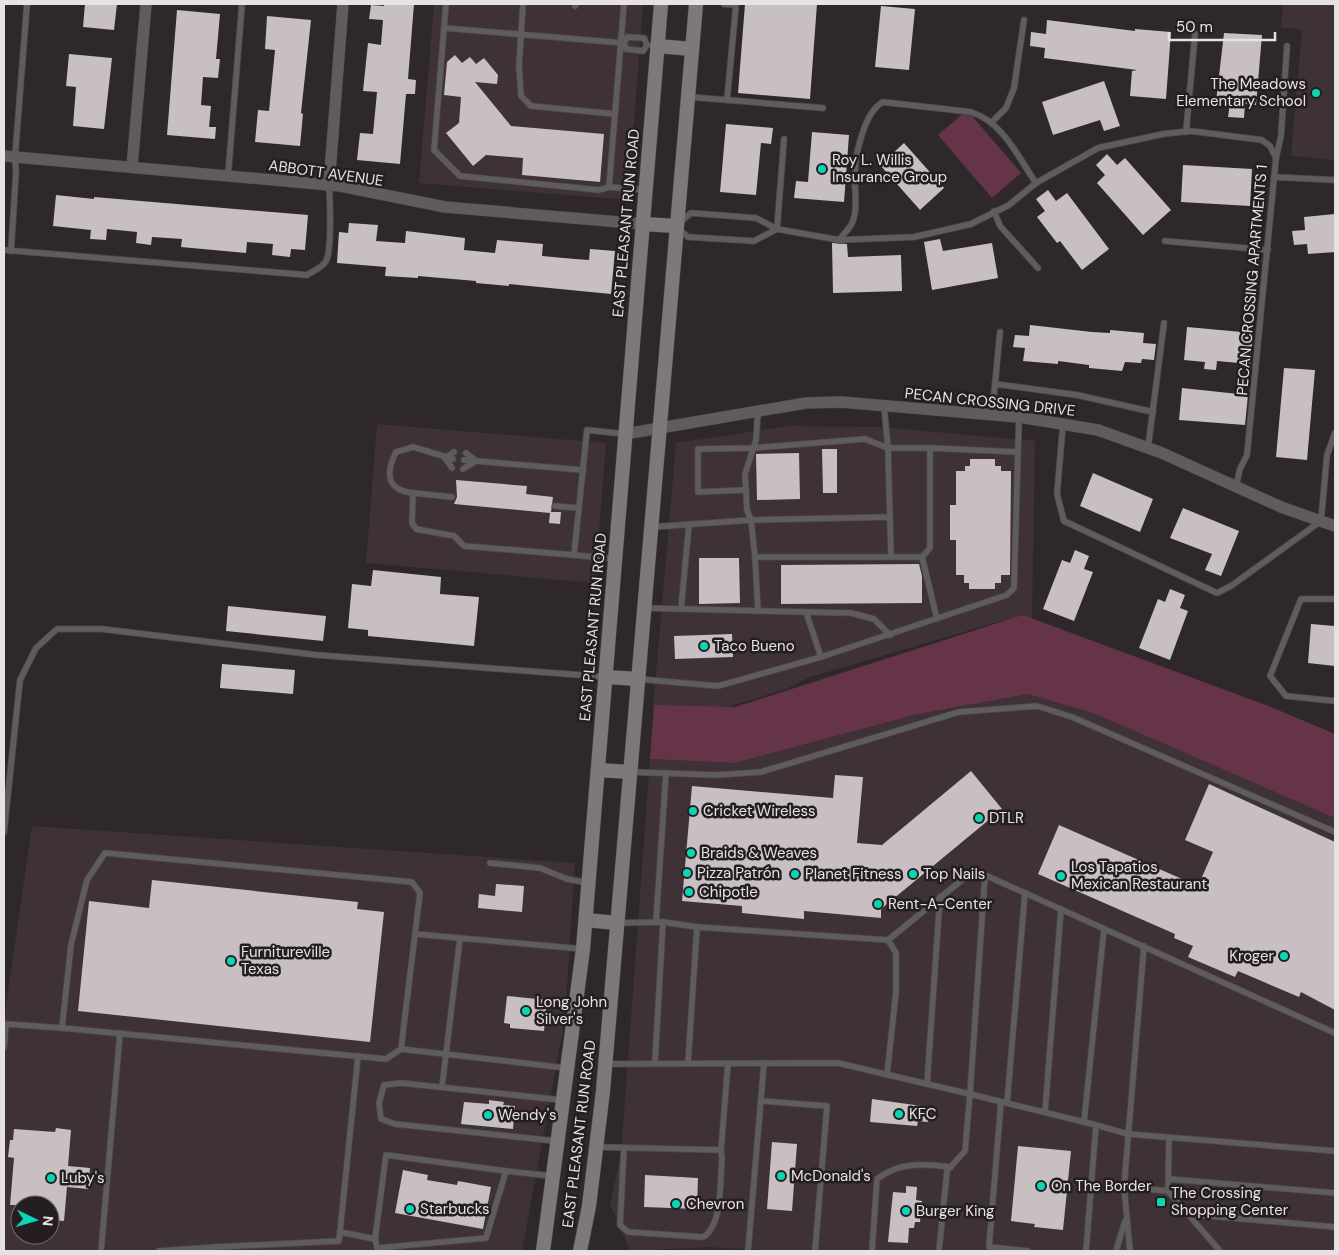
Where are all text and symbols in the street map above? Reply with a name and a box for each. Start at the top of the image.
scale bar [1169,10,1275,42]
text: 50 m [1176,17,1213,37]
place label: The Meadows Elementary School [1176,74,1306,111]
marker: The Meadows Elementary School [1310,87,1322,99]
street label: EAST PLEASANT RUN ROAD [608,128,644,318]
place label: Roy L. Willis Insurance Group [832,150,947,187]
street label: ABBOTT AVENUE [267,155,385,191]
marker: Roy L. Willis Insurance Group [816,163,828,175]
street label: PECAN CROSSING APARTMENTS 1 [1232,164,1272,396]
street label: PECAN CROSSING DRIVE [904,383,1076,421]
street label: EAST PLEASANT RUN ROAD [575,532,611,722]
place label: Taco Bueno [714,636,795,656]
marker: Taco Bueno [698,640,710,652]
place label: Cricket Wireless [703,801,815,821]
marker: Cricket Wireless [687,805,699,817]
place label: DTLR [989,808,1024,828]
marker: DTLR [973,812,985,824]
place label: Braids & Weaves [701,843,817,863]
marker: Braids & Weaves [685,847,697,859]
place label: Los Tapatios Mexican Restaurant [1071,857,1207,894]
place label: Pizza Patrón [697,863,780,883]
place label: Planet Fitness [805,864,902,884]
place label: Top Nails [923,864,985,884]
marker: Pizza Patrón [681,867,693,879]
marker: Planet Fitness [789,868,801,880]
marker: Top Nails [907,868,919,880]
marker: Los Tapatios Mexican Restaurant [1055,870,1067,882]
place label: Chipotle [699,882,758,902]
marker: Chipotle [683,886,695,898]
place label: Rent-A-Center [888,894,993,914]
marker: Rent-A-Center [872,898,884,910]
place label: Furnitureville Texas [241,942,330,979]
place label: Kroger [1229,946,1274,966]
marker: Kroger [1278,950,1290,962]
marker: Furnitureville Texas [225,955,237,967]
place label: Long John Silver's [536,992,607,1029]
marker: Long John Silver's [520,1005,532,1017]
street label: EAST PLEASANT RUN ROAD [558,1039,600,1229]
place label: KFC [909,1104,937,1124]
place label: Wendy's [498,1105,557,1125]
marker: KFC [893,1108,905,1120]
marker: Wendy's [482,1109,494,1121]
place label: McDonald's [791,1166,871,1186]
place label: Luby's [61,1168,105,1188]
marker: McDonald's [775,1170,787,1182]
marker: Luby's [45,1172,57,1184]
place label: On The Border [1051,1176,1152,1196]
marker: On The Border [1035,1180,1047,1192]
place label: The Crossing Shopping Center [1171,1183,1289,1220]
place label: Chevron [686,1194,744,1214]
north arrow [10,1195,60,1245]
marker: The Crossing Shopping Center [1155,1196,1167,1208]
marker: Chevron [670,1198,682,1210]
place label: Starbucks [420,1199,490,1219]
place label: Burger King [916,1201,994,1221]
marker: Starbucks [404,1203,416,1215]
marker: Burger King [900,1205,912,1217]
text: N [39,1215,57,1227]

